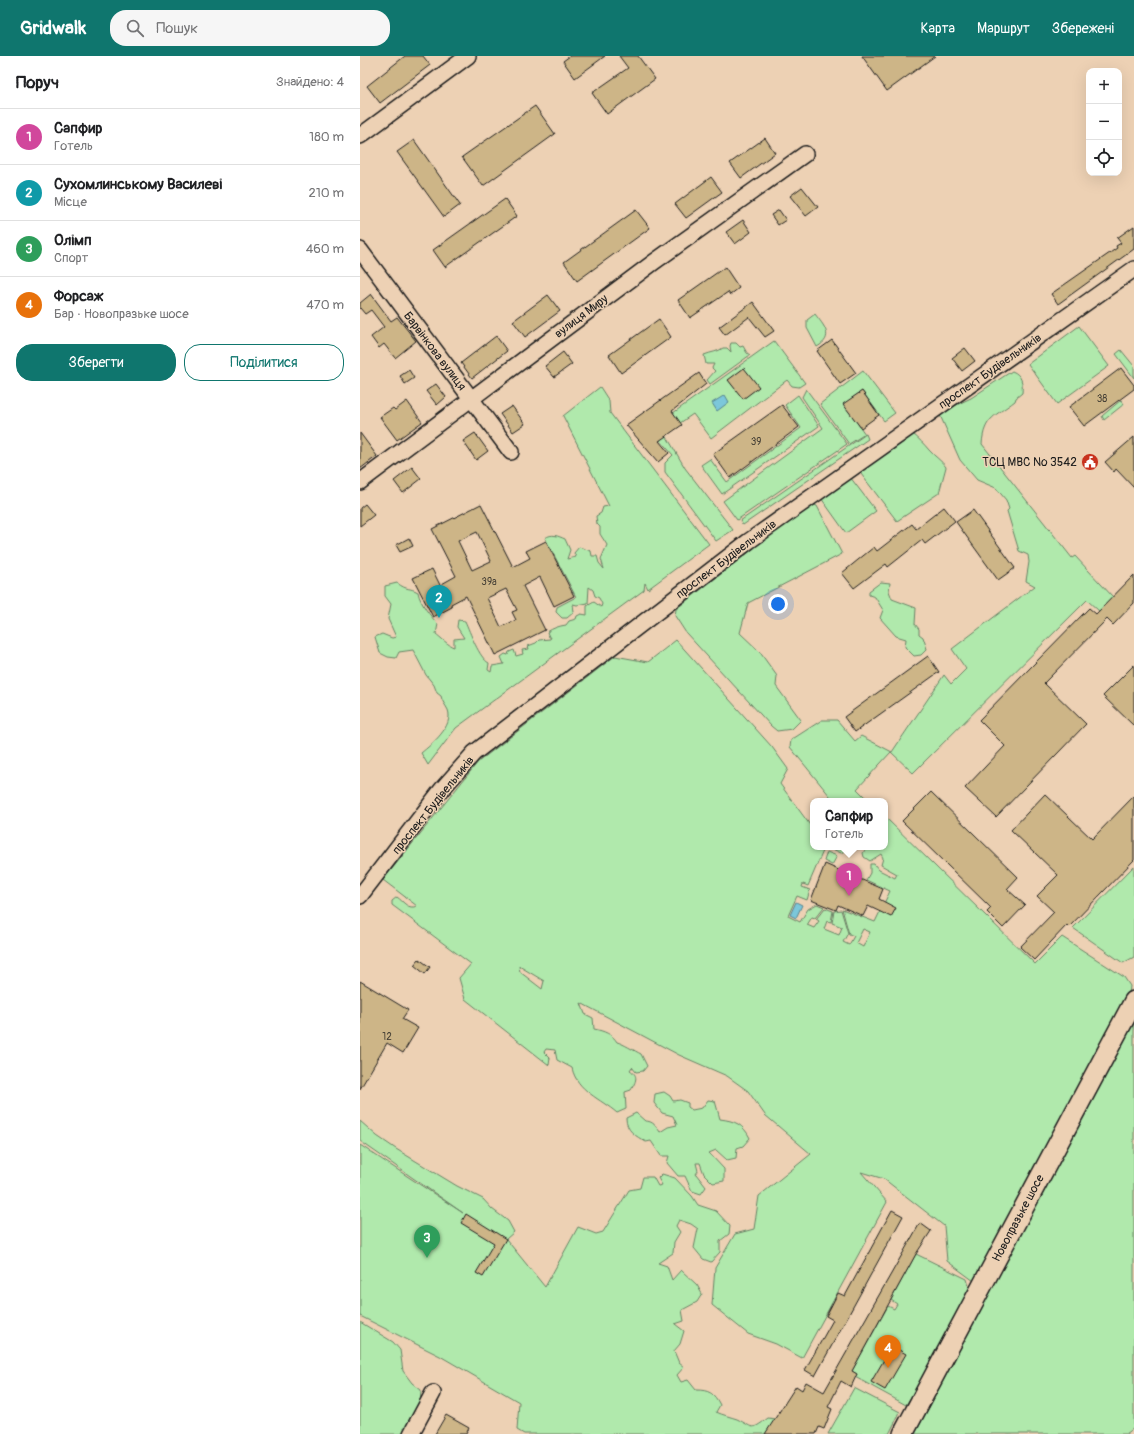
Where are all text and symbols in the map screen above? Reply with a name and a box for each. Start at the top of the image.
search box [110,10,390,46]
text: Gridwalk [20,16,86,40]
icon: search [124,17,146,39]
text: Пошук [156,19,198,38]
text: Карта [920,20,955,37]
text: Маршрут [977,20,1030,37]
text: Збережені [1052,20,1114,37]
map controls [1086,68,1122,176]
button: + [1086,68,1122,104]
text: Поруч [16,72,59,93]
text: Знайдено: 4 [276,74,344,90]
button: − [1086,104,1122,140]
text: Сапфир [54,119,102,138]
text: 1 [26,129,32,145]
text: 180 m [309,129,344,145]
text: Готель [54,138,93,154]
button: locate [1086,140,1122,176]
text: Сухомлинському Василеві [54,175,222,194]
text: 2 [25,185,33,201]
text: 210 m [308,185,344,201]
text: Місце [54,194,87,210]
text: Олімп [54,231,92,250]
text: 3 [25,241,33,257]
text: 460 m [306,241,344,257]
text: Спорт [54,250,88,266]
text: Форсаж [54,287,103,306]
street label: вулиця Миру [552,291,611,341]
text: 4 [25,297,33,313]
text: 470 m [306,297,344,313]
text: Бар · Новопразьке шосе [54,306,189,322]
street label: Барвінкова вулиця [400,309,469,394]
street label: проспект Будівельників [936,330,1045,413]
button: Зберегти [16,344,176,381]
button: Поділитися [184,344,344,381]
house number: 38 [1097,393,1107,405]
house number: 39 [751,436,761,448]
public building icon: ТСЦ МВС № 3542 [1080,452,1100,472]
place label: ТСЦ МВС № 3542 [982,455,1077,470]
street label: проспект Будівельників [673,517,780,602]
house number: 39а [481,576,497,588]
pin: 2 [426,585,452,618]
your location [768,594,788,614]
street label: проспект Будівельників [389,753,478,857]
popup [810,798,888,850]
text: Сапфир [825,807,873,826]
text: Готель [825,826,864,842]
pin: 1 [836,863,862,896]
house number: 12 [382,1031,392,1043]
street label: Новопразьке шосе [989,1172,1048,1264]
pin: 3 [414,1225,440,1258]
pin: 4 [875,1335,901,1368]

